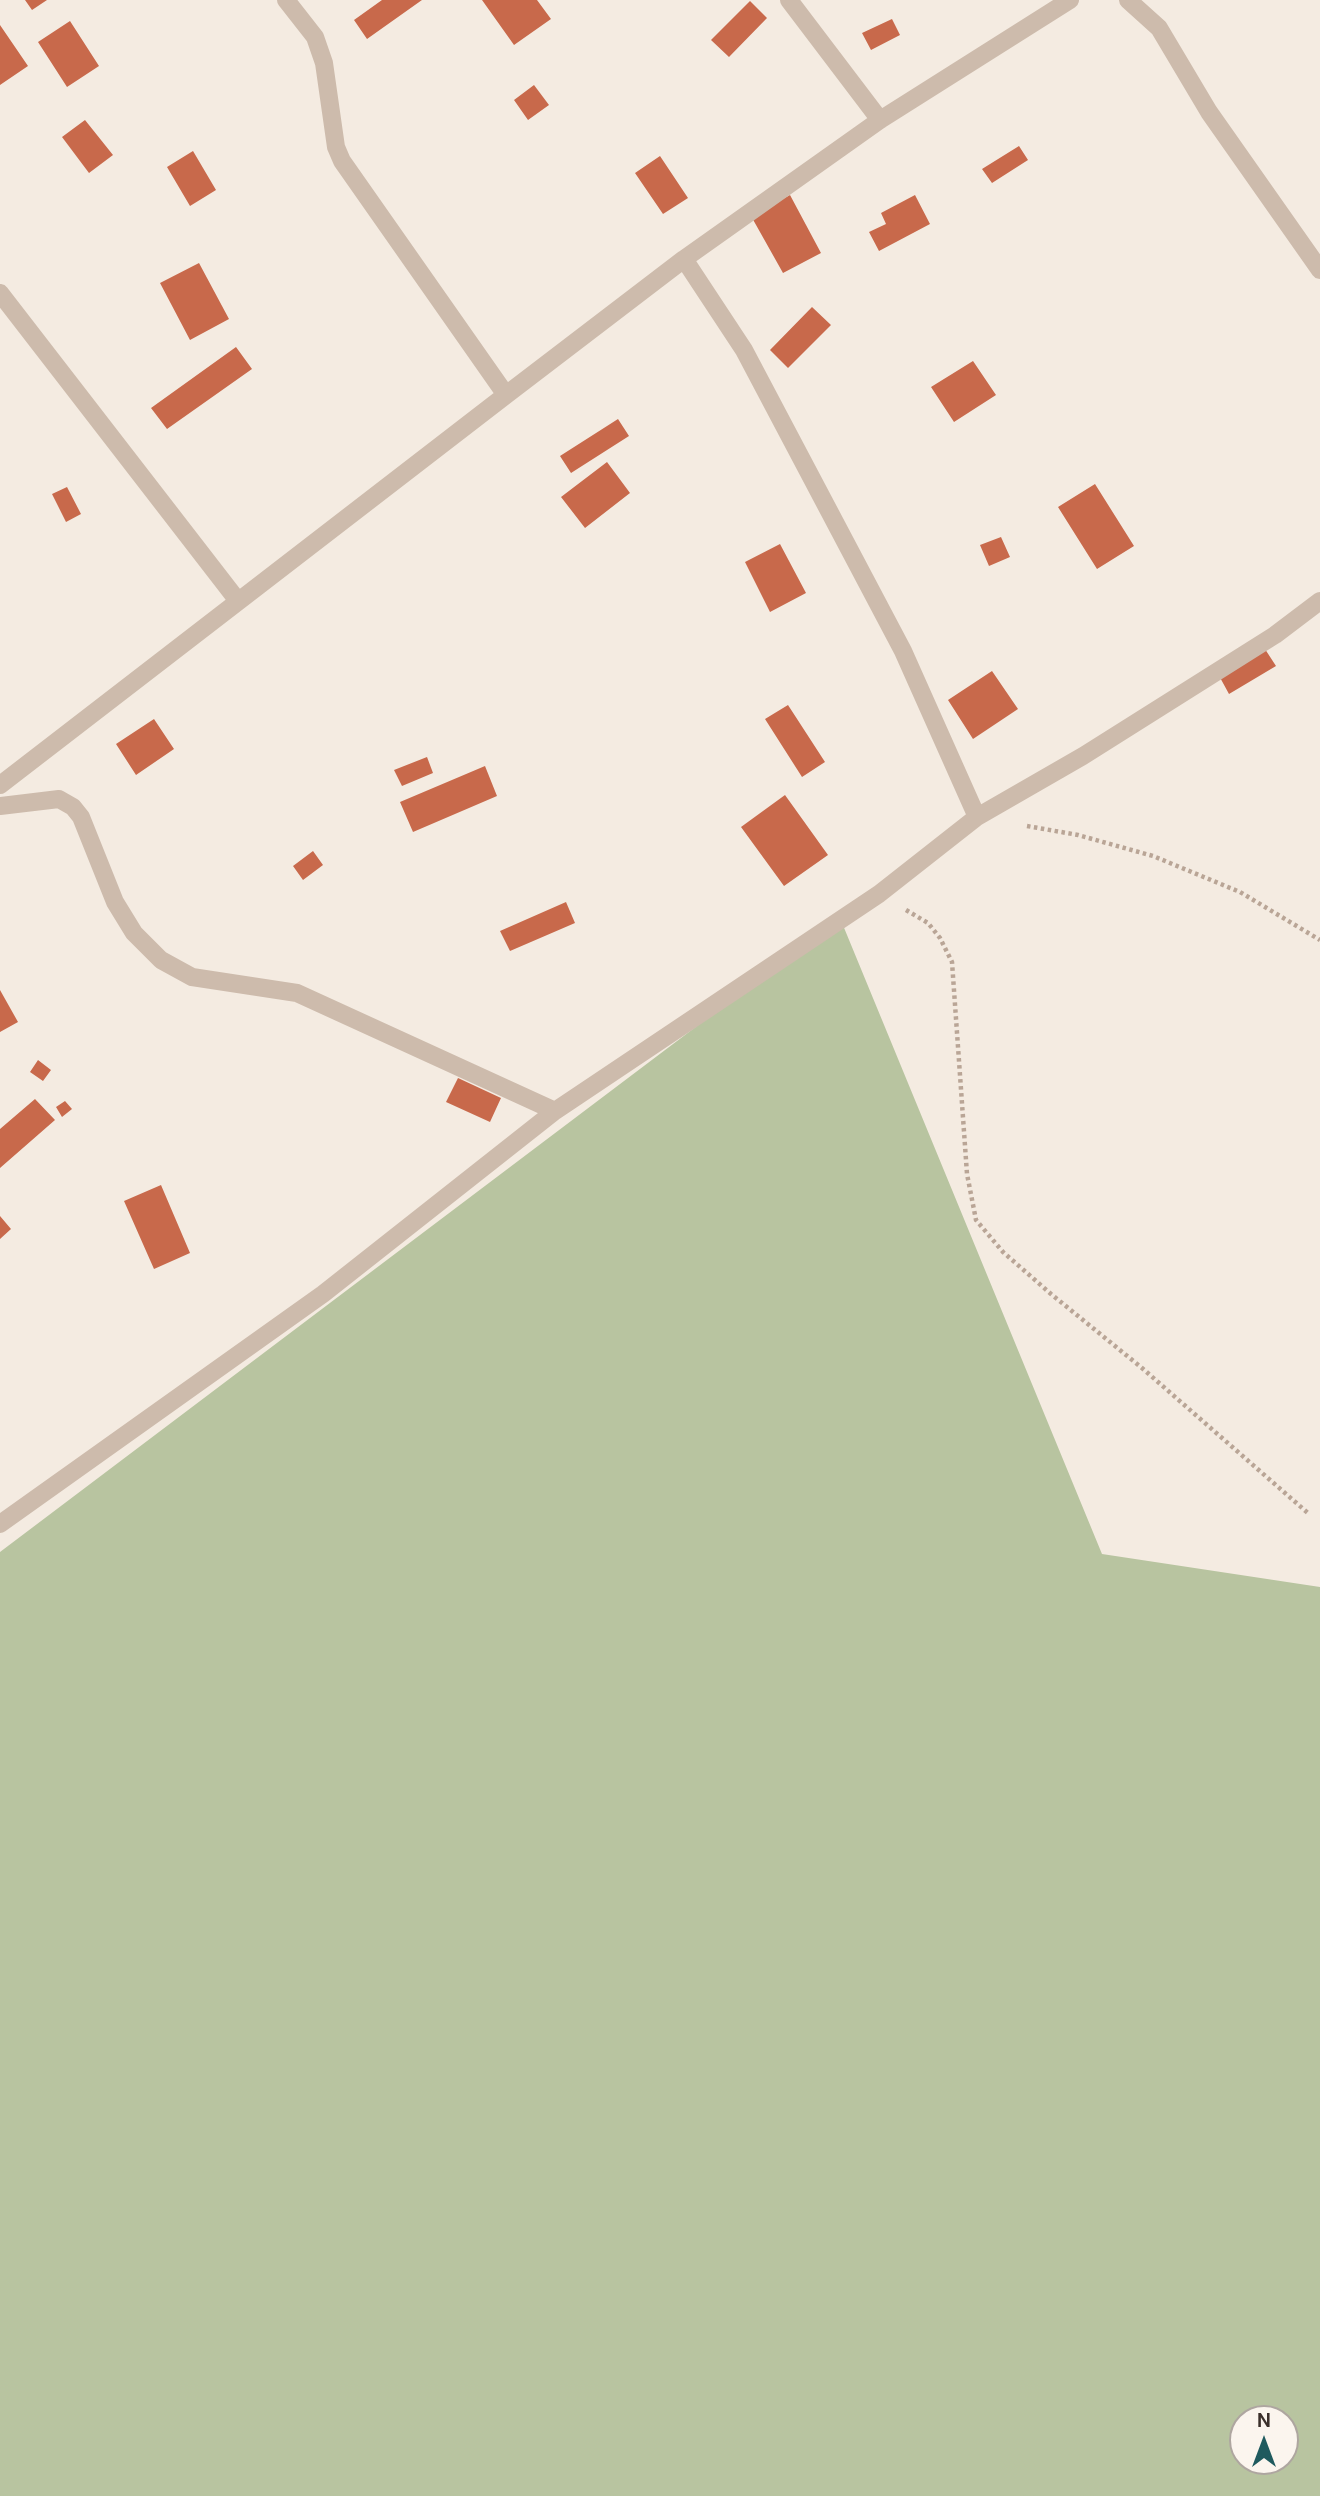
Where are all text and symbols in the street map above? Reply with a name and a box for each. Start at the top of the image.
north arrow [1229,2405,1299,2475]
text: N [1257,2408,1271,2433]

